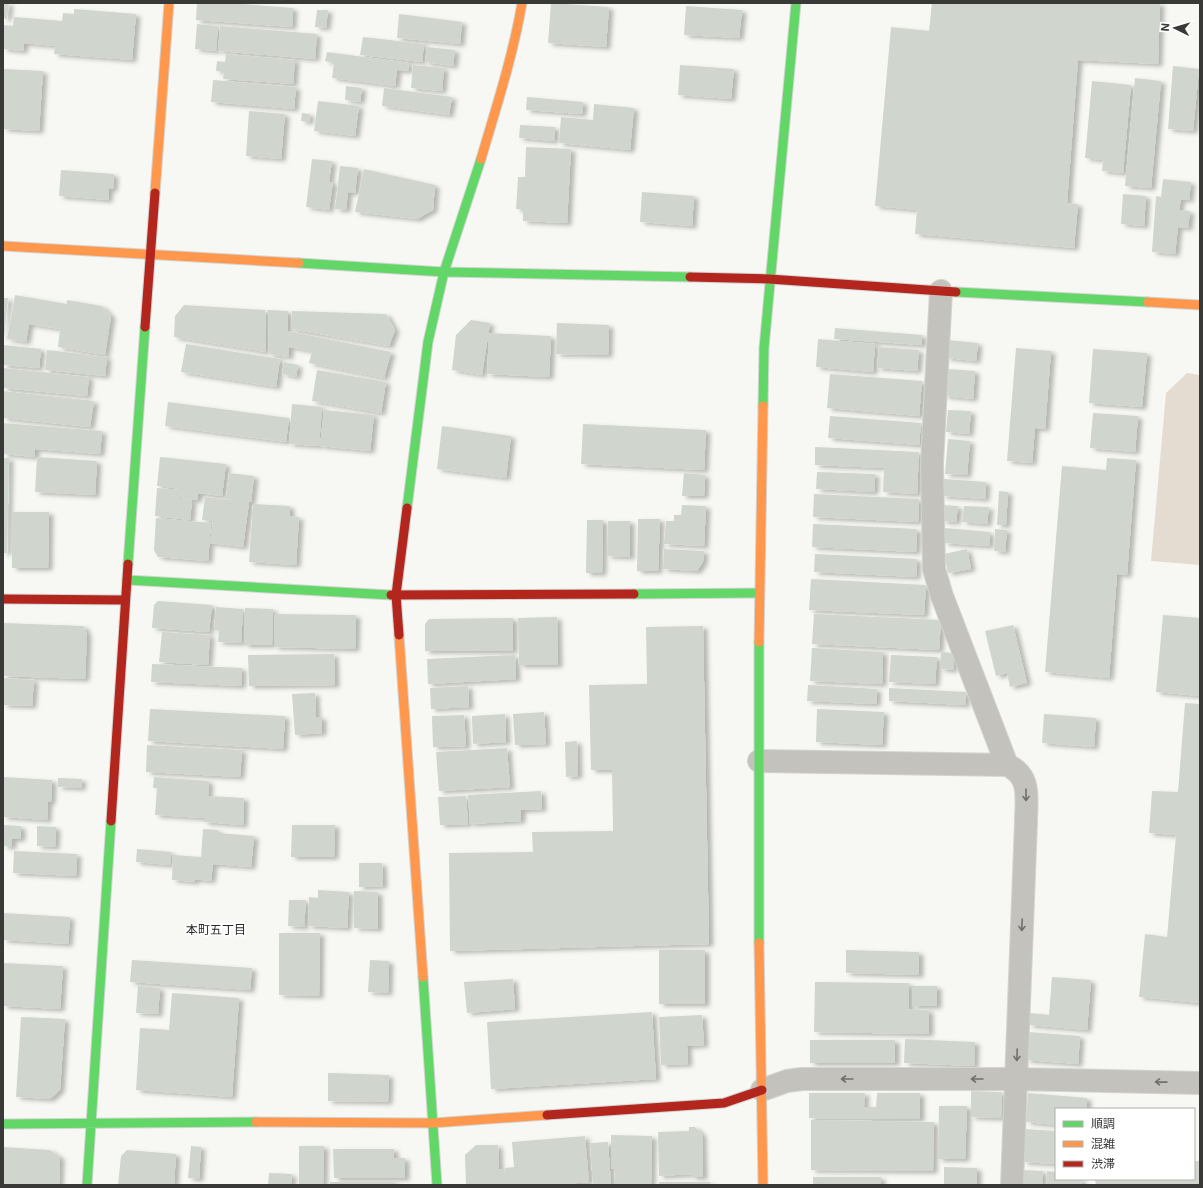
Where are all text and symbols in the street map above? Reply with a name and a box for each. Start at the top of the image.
north arrow [1155,8,1195,48]
text: N [1158,22,1172,32]
one-way arrow [1022,788,1030,801]
one-way arrow [1018,918,1026,931]
district label: 本町五丁目 [186,922,246,937]
one-way arrow [1013,1048,1021,1061]
one-way arrow [841,1075,854,1083]
one-way arrow [971,1075,984,1083]
one-way arrow [1155,1079,1168,1086]
legend [1055,1108,1195,1180]
text: 順調 [1091,1116,1115,1131]
text: 混雑 [1091,1136,1115,1151]
text: 渋滞 [1091,1156,1115,1171]

